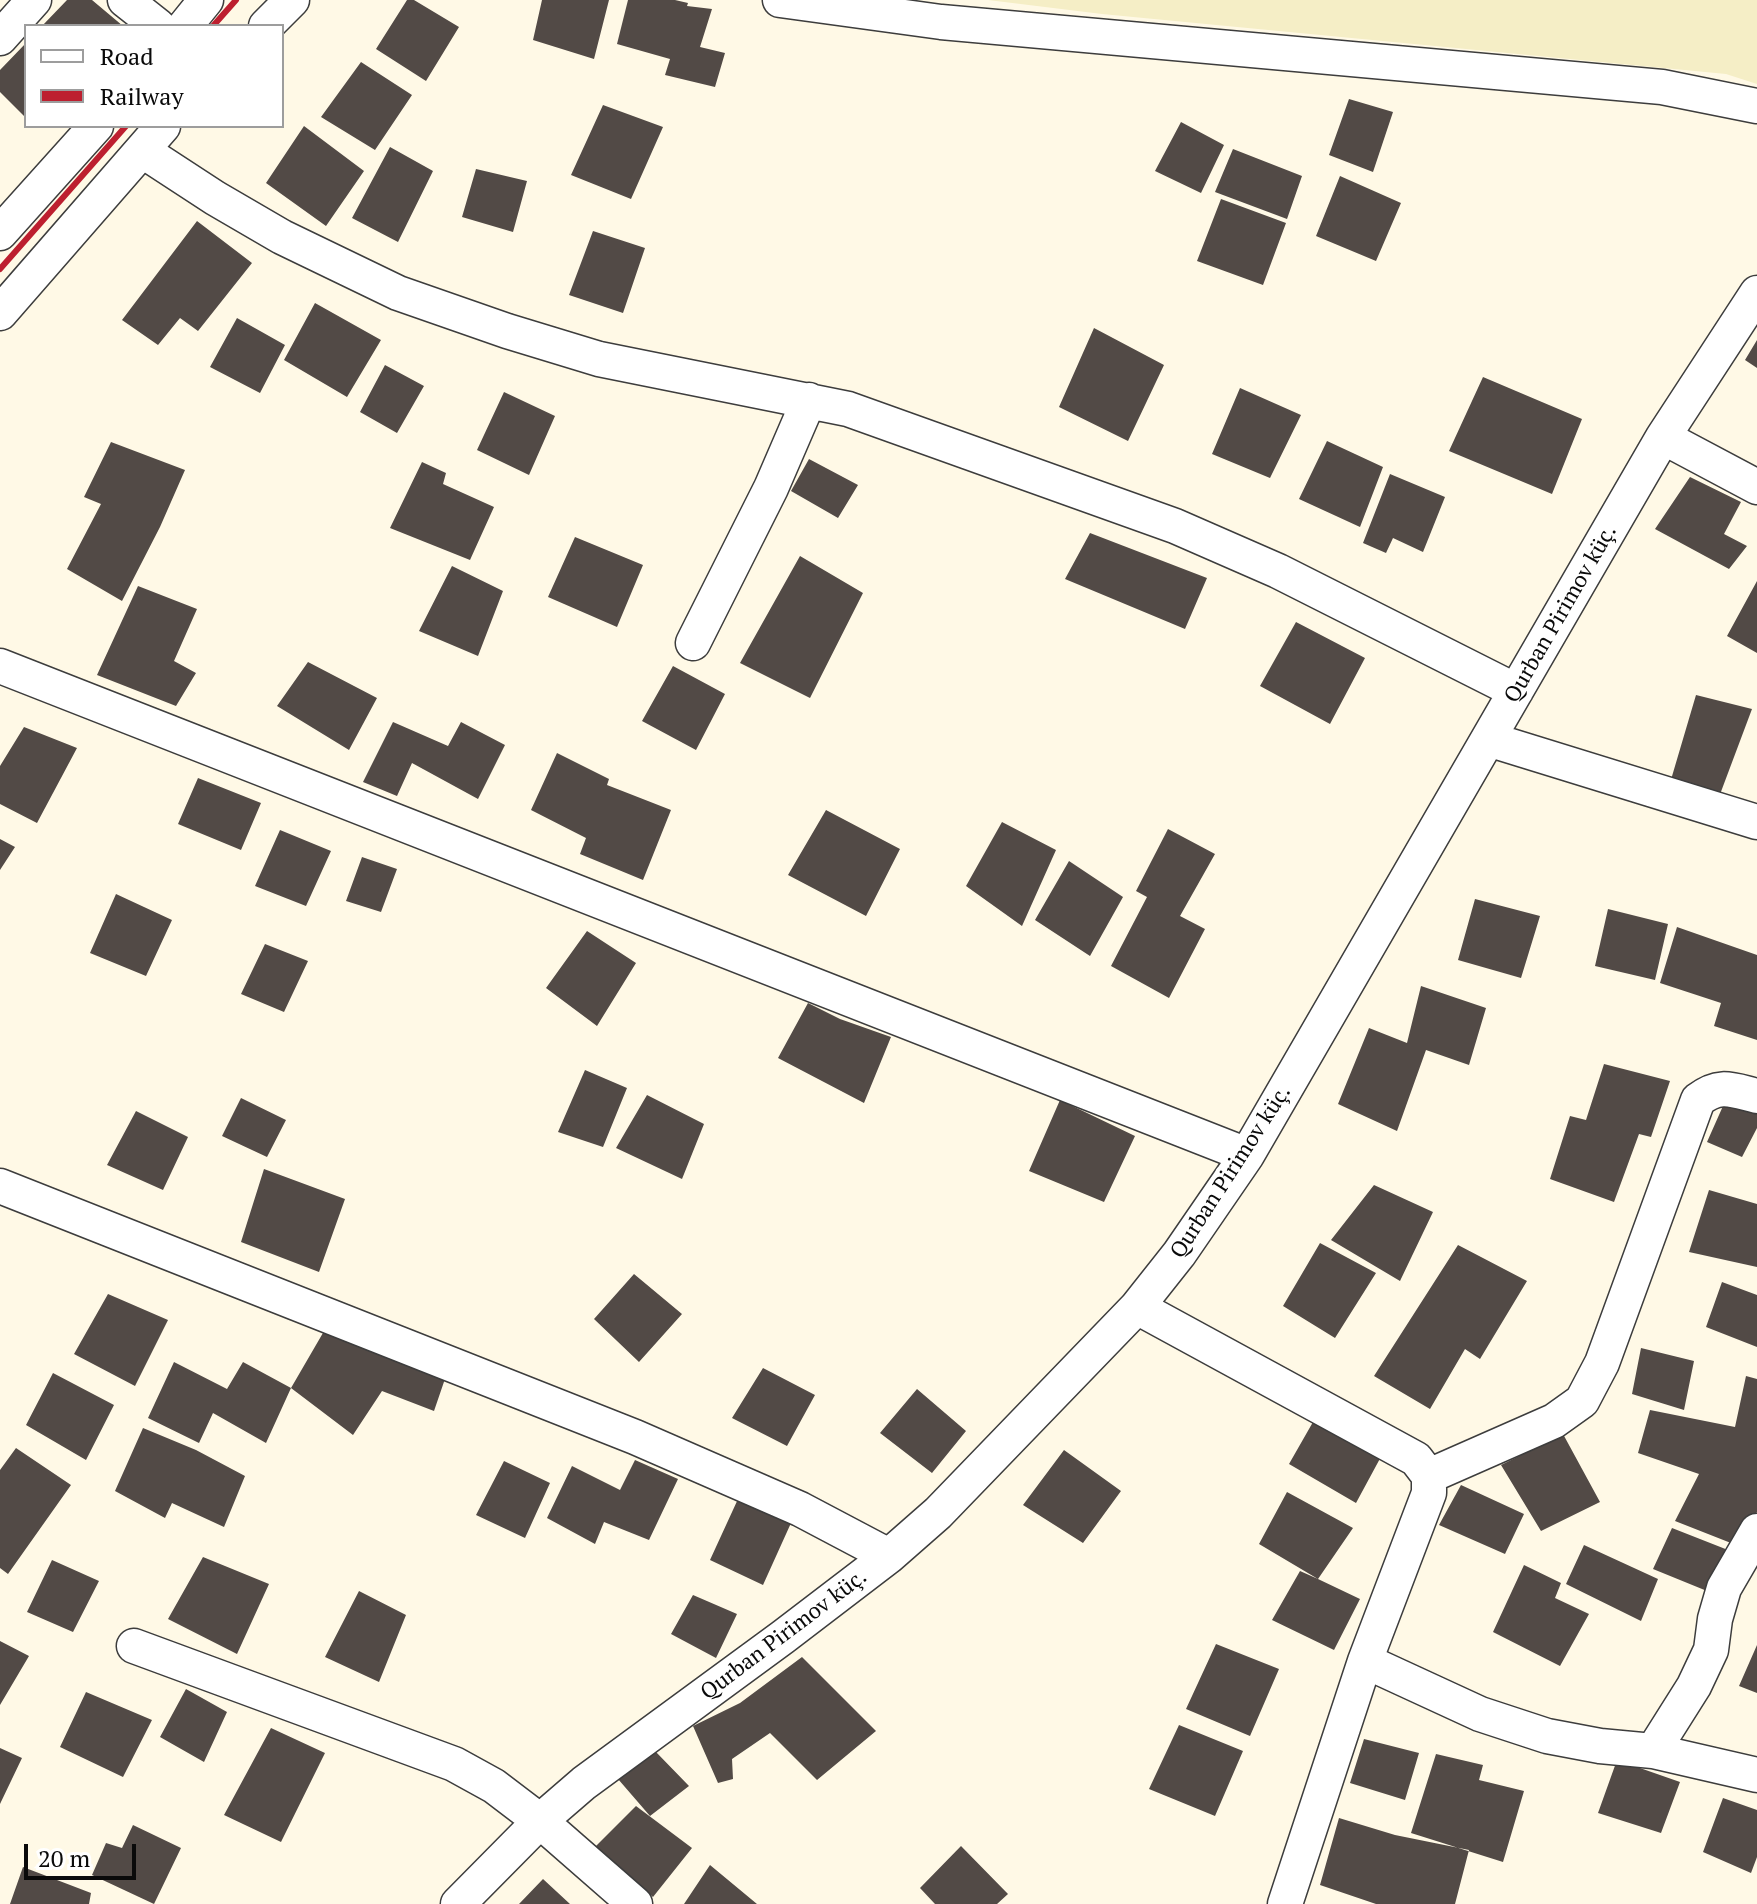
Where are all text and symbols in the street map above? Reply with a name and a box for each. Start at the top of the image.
legend [24,24,284,128]
text: Road [100,40,154,72]
text: Railway [100,80,184,112]
street label: Qurban Pirimov küç. [1499,520,1623,708]
street label: Qurban Pirimov küç. [1165,1080,1297,1264]
street label: Qurban Pirimov küç. [696,1564,872,1706]
scale bar [28,1828,140,1878]
text: 20 m [38,1842,90,1874]

